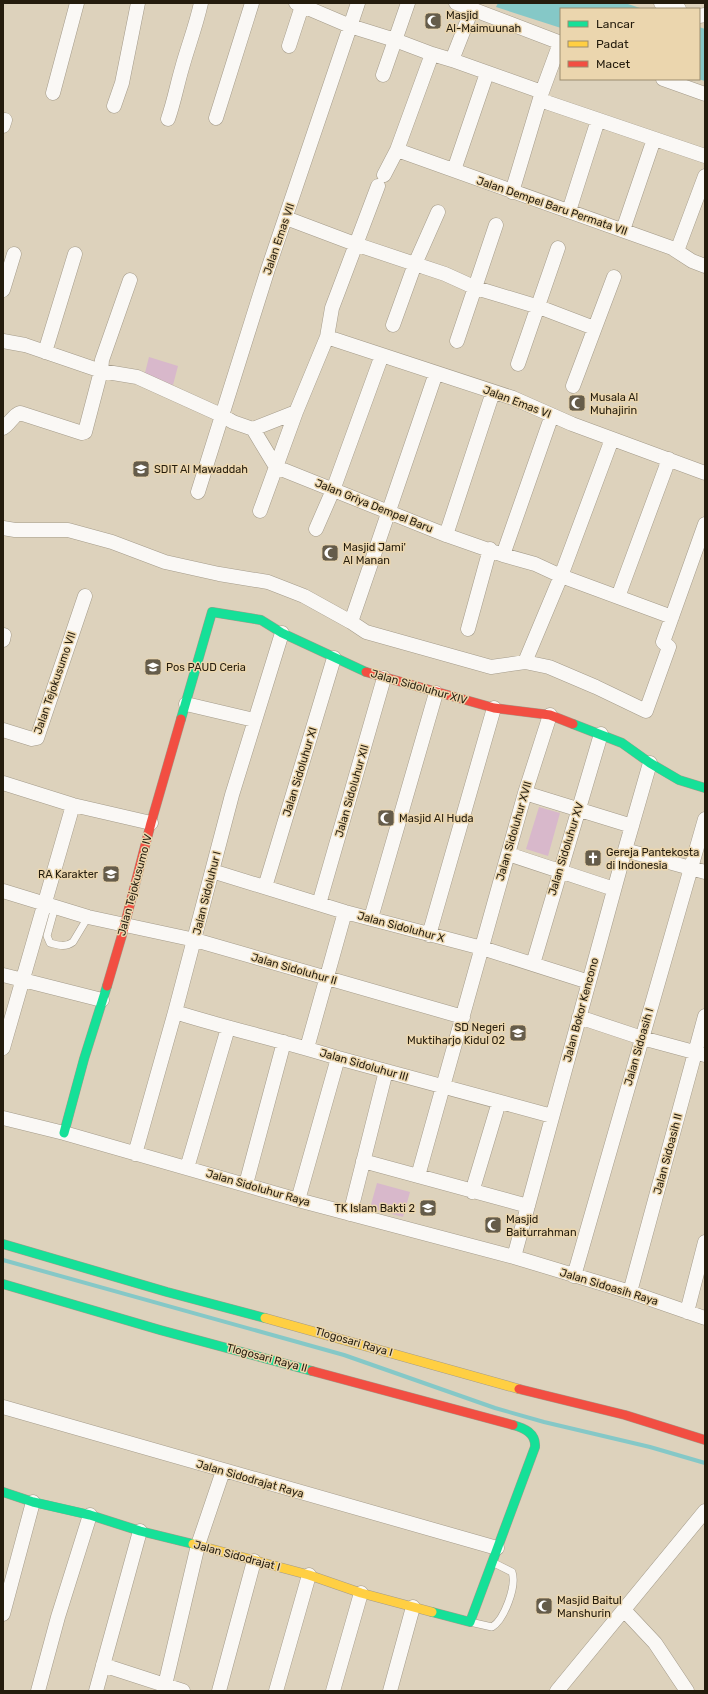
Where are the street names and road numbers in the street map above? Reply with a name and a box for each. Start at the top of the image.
street label: Jalan Dempel Baru Permata VII [475,174,629,238]
street label: Jalan Emas VII [261,202,297,276]
street label: Jalan Emas VI [481,383,553,421]
street label: Jalan Griya Dempel Baru [313,476,435,536]
street label: Jalan Tejokusumo VII [31,630,79,736]
street label: Jalan Sidoluhur XIV [369,667,469,707]
street label: Jalan Sidoluhur XI [280,726,320,818]
street label: Jalan Sidoluhur XII [333,743,371,839]
street label: Jalan Sidoluhur XVII [494,780,534,882]
street label: Jalan Sidoluhur XV [546,801,586,897]
street label: Jalan Tejokusumo IV [115,833,155,937]
street label: Jalan Sidoluhur I [190,850,224,936]
street label: Jalan Sidoluhur X [356,909,446,945]
street label: Jalan Sidoluhur II [250,951,338,987]
street label: Jalan Bokor Kencono [561,956,601,1064]
street label: Jalan Sidoasih I [622,1007,656,1087]
street label: Jalan Sidoluhur III [318,1046,410,1084]
street label: Jalan Sidoasih II [651,1112,685,1196]
street label: Jalan Sidoluhur Raya [204,1167,312,1209]
street label: Jalan Sidoasih Raya [558,1266,660,1308]
street label: Tlogosari Raya I [314,1325,394,1359]
street label: Tlogosari Raya II [225,1341,309,1375]
street label: Jalan Sidodrajat Raya [195,1457,305,1501]
street label: Jalan Sidodrajat I [192,1538,282,1574]

